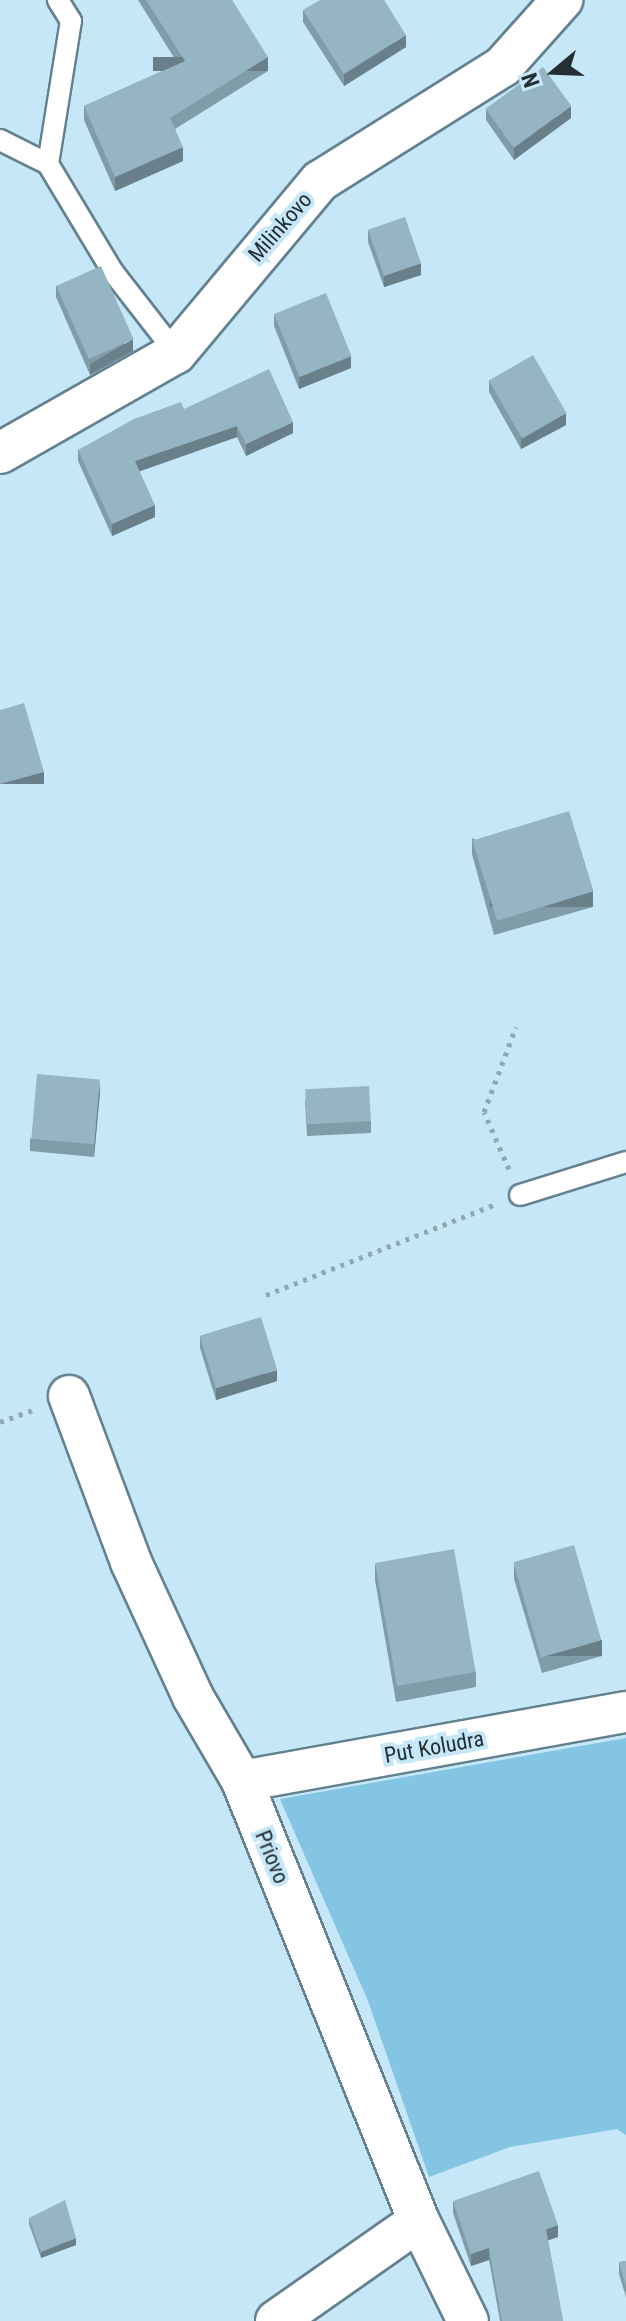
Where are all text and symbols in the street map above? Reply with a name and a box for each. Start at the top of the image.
north arrow [514,32,594,112]
text: N [517,70,545,90]
street label: Milinkovo [243,187,317,267]
street label: Put Koludra [382,1725,486,1769]
street label: Priovo [249,1827,295,1887]

